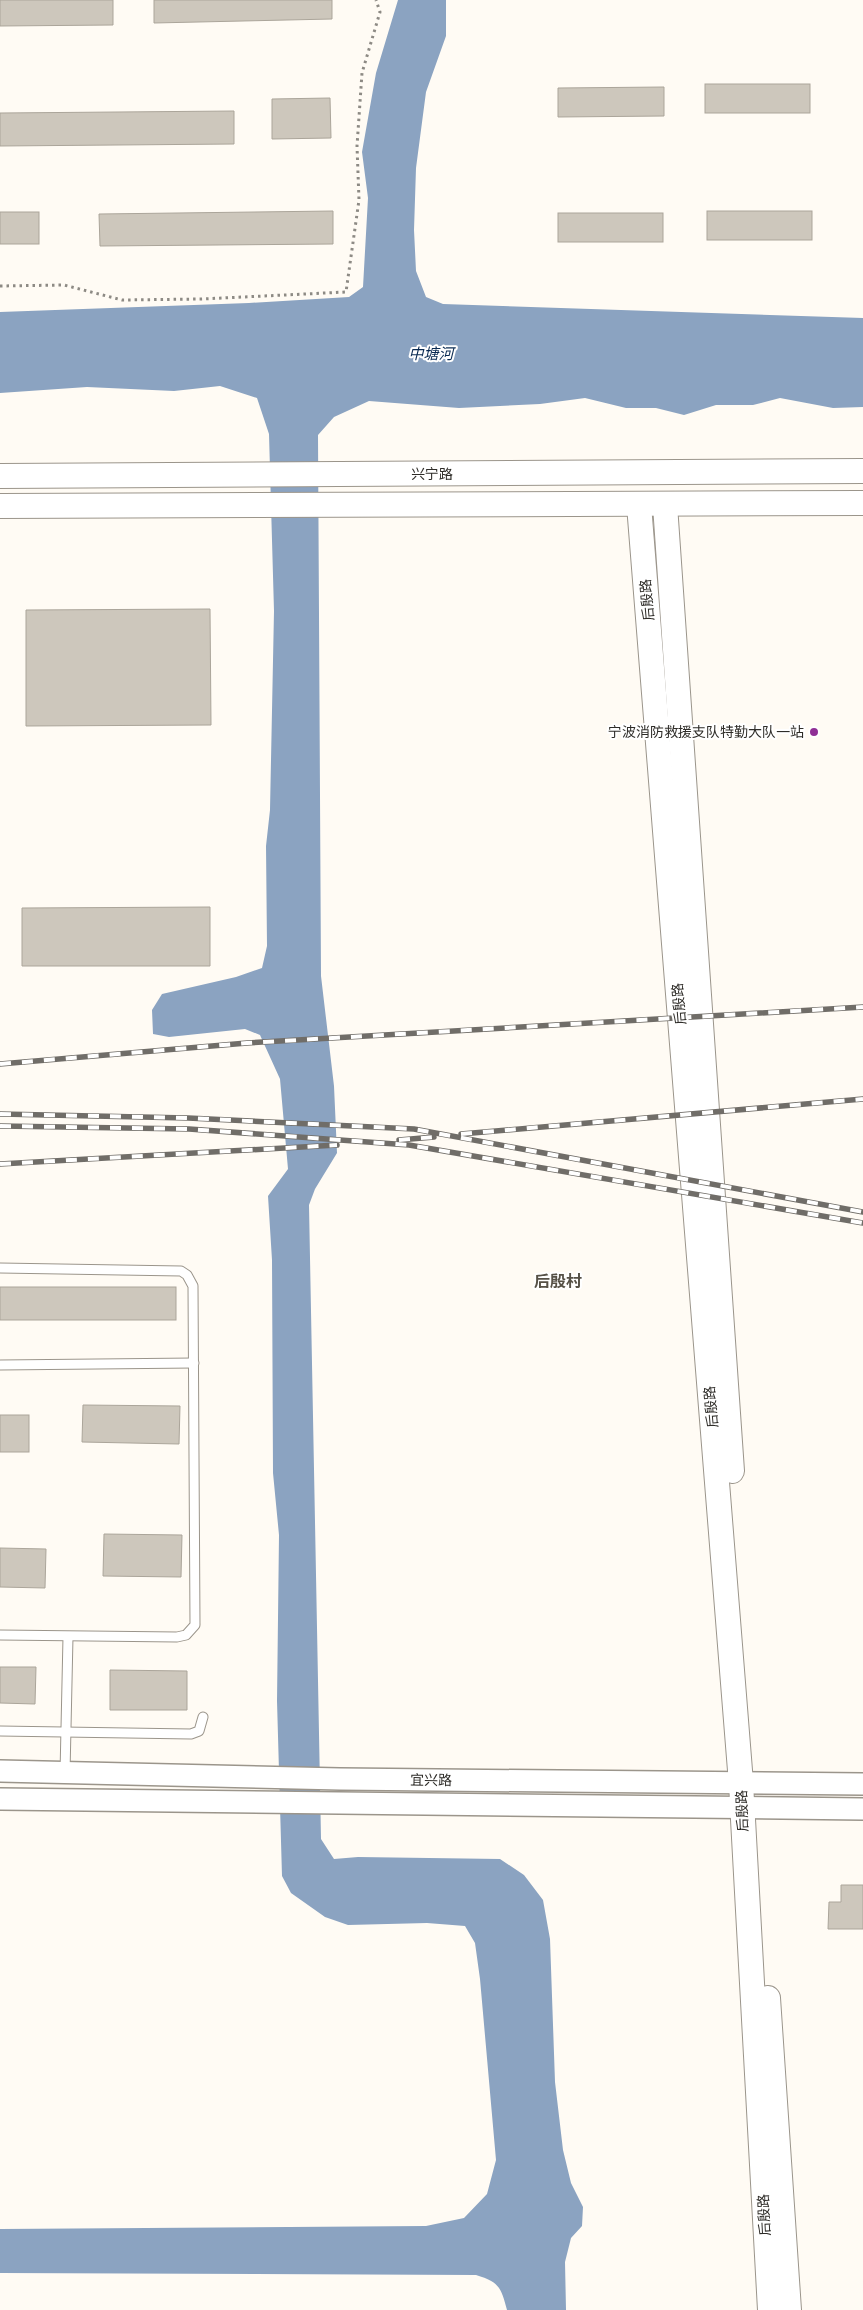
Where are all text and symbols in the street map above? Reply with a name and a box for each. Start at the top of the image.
water label: 中塘河 [408,343,456,364]
street label: 兴宁路 [411,464,453,484]
street label: 后殷路 [635,578,659,622]
place label: 宁波消防救援支队特勤大队一站 [608,722,804,742]
marker: 宁波消防救援支队特勤大队一站 [808,726,820,738]
street label: 后殷路 [667,982,691,1026]
district label: 后殷村 [534,1270,582,1292]
street label: 后殷路 [699,1385,723,1429]
street label: 宜兴路 [410,1770,452,1790]
street label: 后殷路 [731,1790,753,1832]
street label: 后殷路 [753,2194,775,2236]

